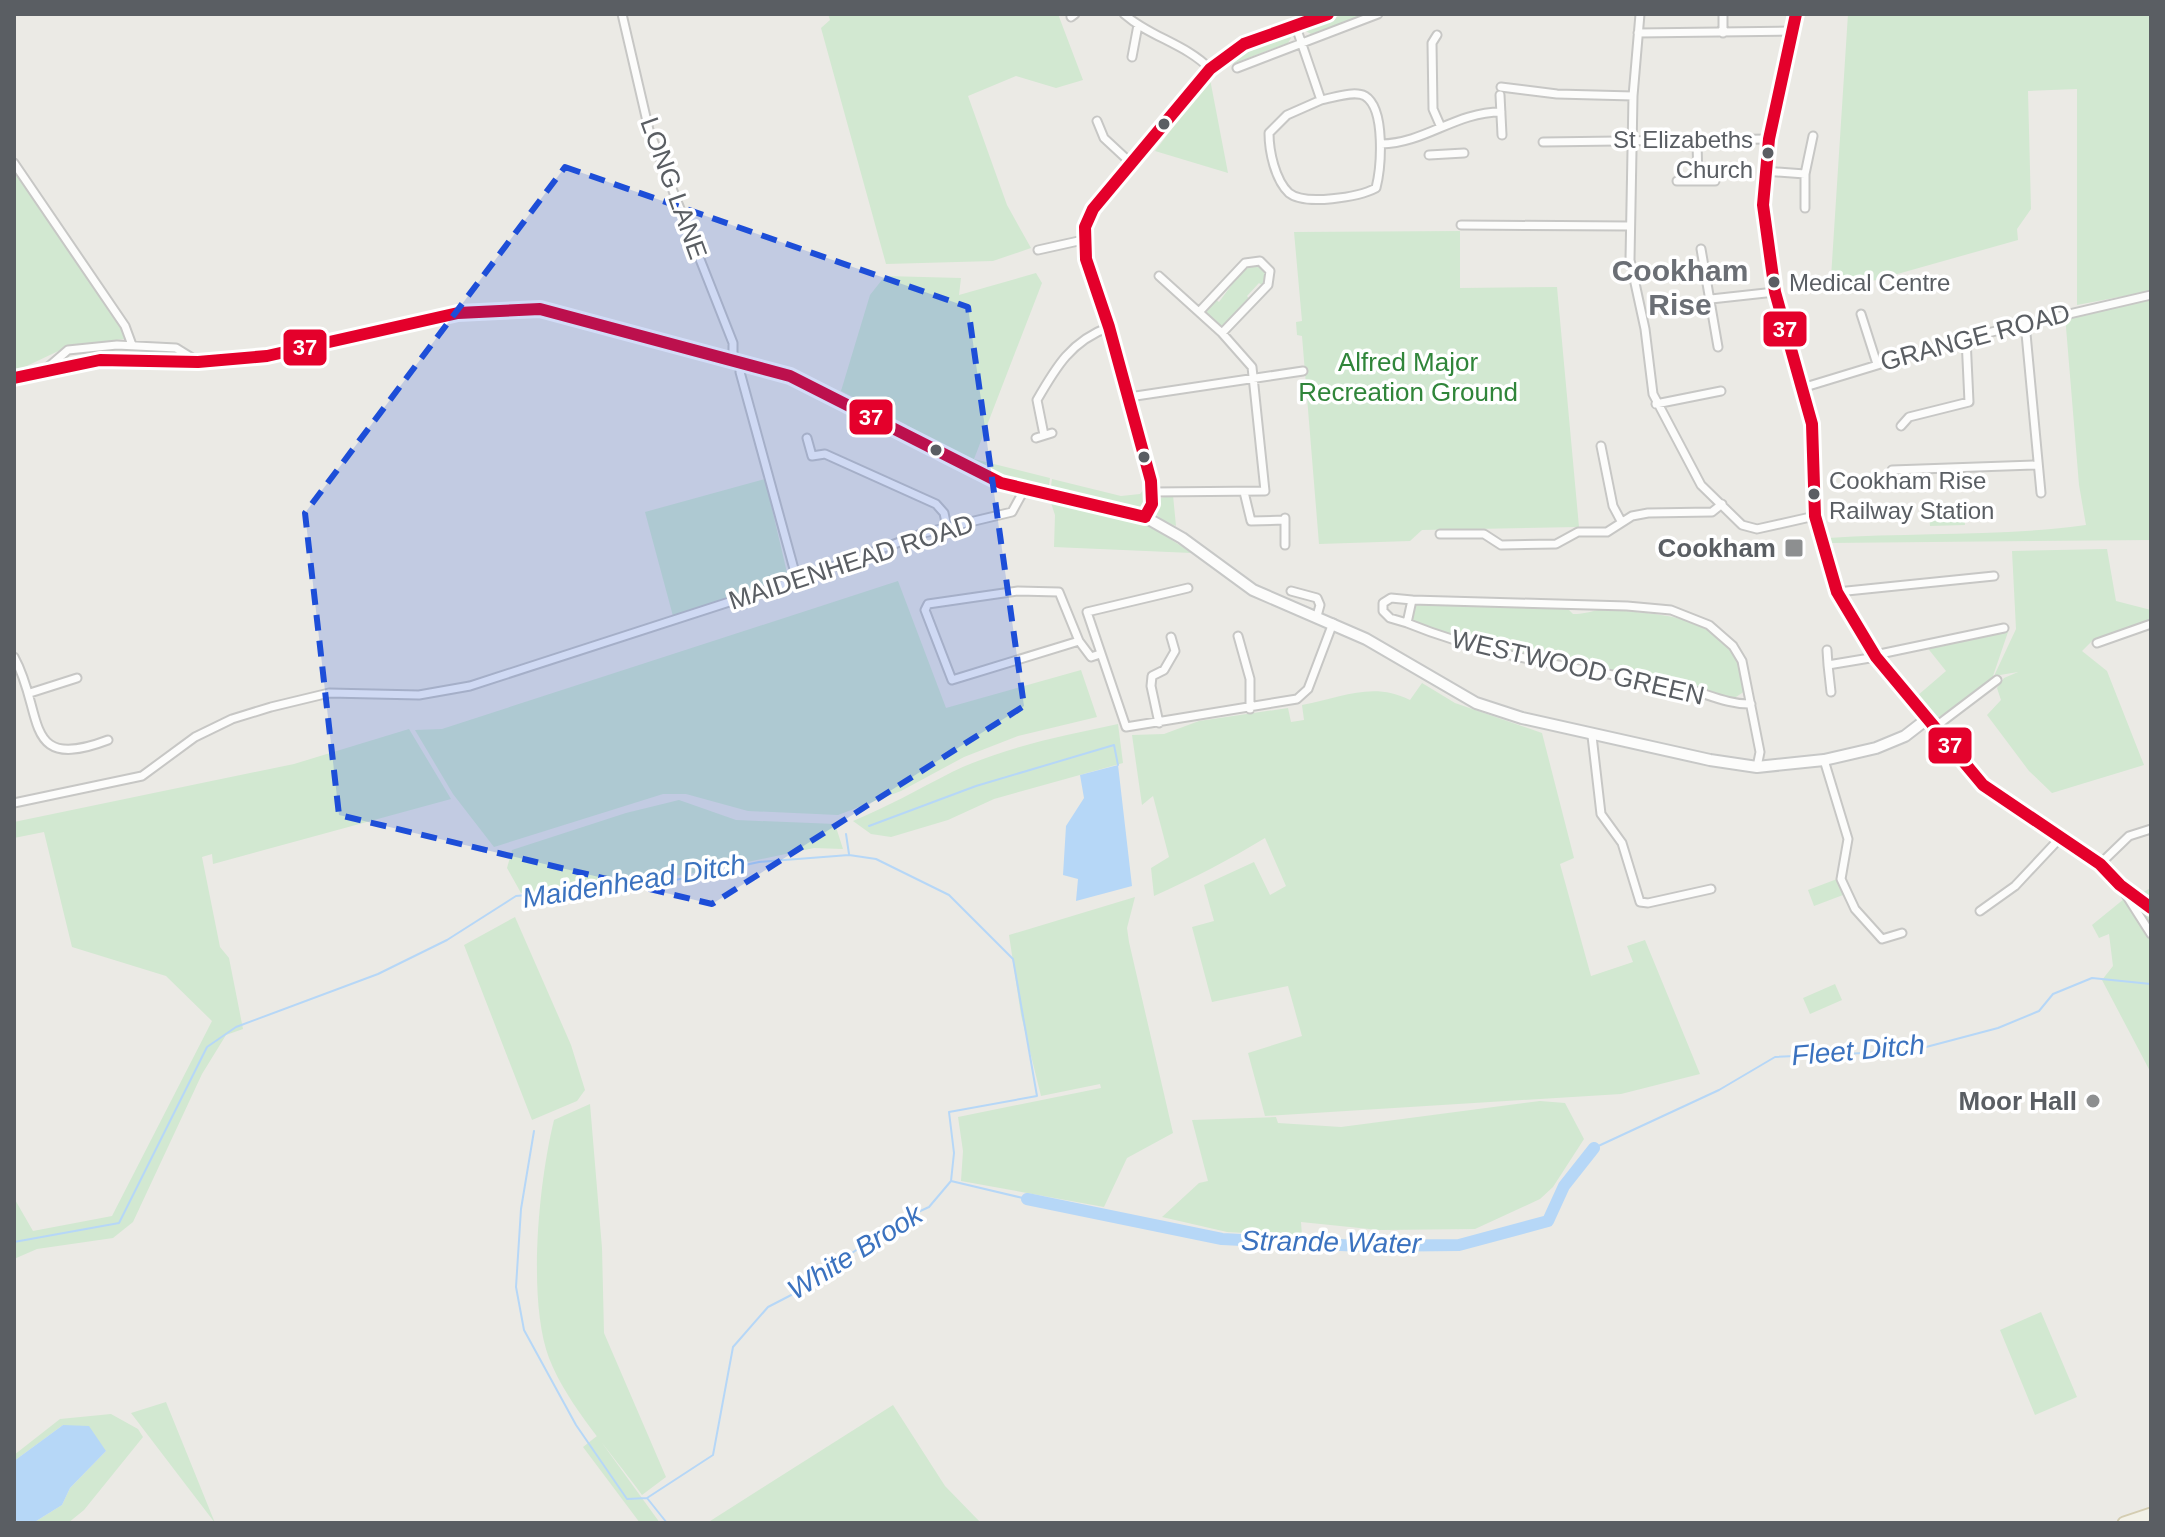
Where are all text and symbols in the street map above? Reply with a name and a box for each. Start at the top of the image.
street label: LONG LANE [634,113,714,263]
unlabelled marker [1156,116,1172,132]
place label: St Elizabeths Church [1613,126,1753,183]
marker: St Elizabeths Church [1760,145,1776,161]
district label: Cookham Rise [1612,254,1748,321]
place label: Medical Centre [1789,269,1950,296]
marker: Medical Centre [1766,274,1782,290]
street label: GRANGE ROAD [1877,297,2073,377]
line badge: 37 [1762,310,1808,348]
text: 37 [1773,317,1797,342]
line badge: 37 [282,328,328,367]
text: 37 [293,335,317,360]
park label: Alfred Major Recreation Ground [1298,347,1518,407]
line badge: 37 [848,398,894,436]
text: 37 [859,405,883,430]
unlabelled marker [928,442,944,458]
unlabelled marker [1136,449,1152,465]
place label: Cookham Rise Railway Station [1829,467,1994,524]
marker: Cookham Rise Railway Station [1806,486,1822,502]
street label: MAIDENHEAD ROAD [725,508,977,616]
place label: Cookham [1658,533,1776,563]
marker: Cookham [1783,537,1805,559]
street label: WESTWOOD GREEN [1449,623,1707,711]
line badge: 37 [1927,726,1973,765]
text: 37 [1938,733,1962,758]
water label: Maidenhead Ditch [520,848,748,914]
water label: Fleet Ditch [1790,1029,1926,1071]
place label: Moor Hall [1959,1086,2077,1116]
marker: Moor Hall [2084,1092,2102,1110]
water label: White Brook [782,1197,930,1306]
water label: Strande Water [1241,1225,1423,1259]

